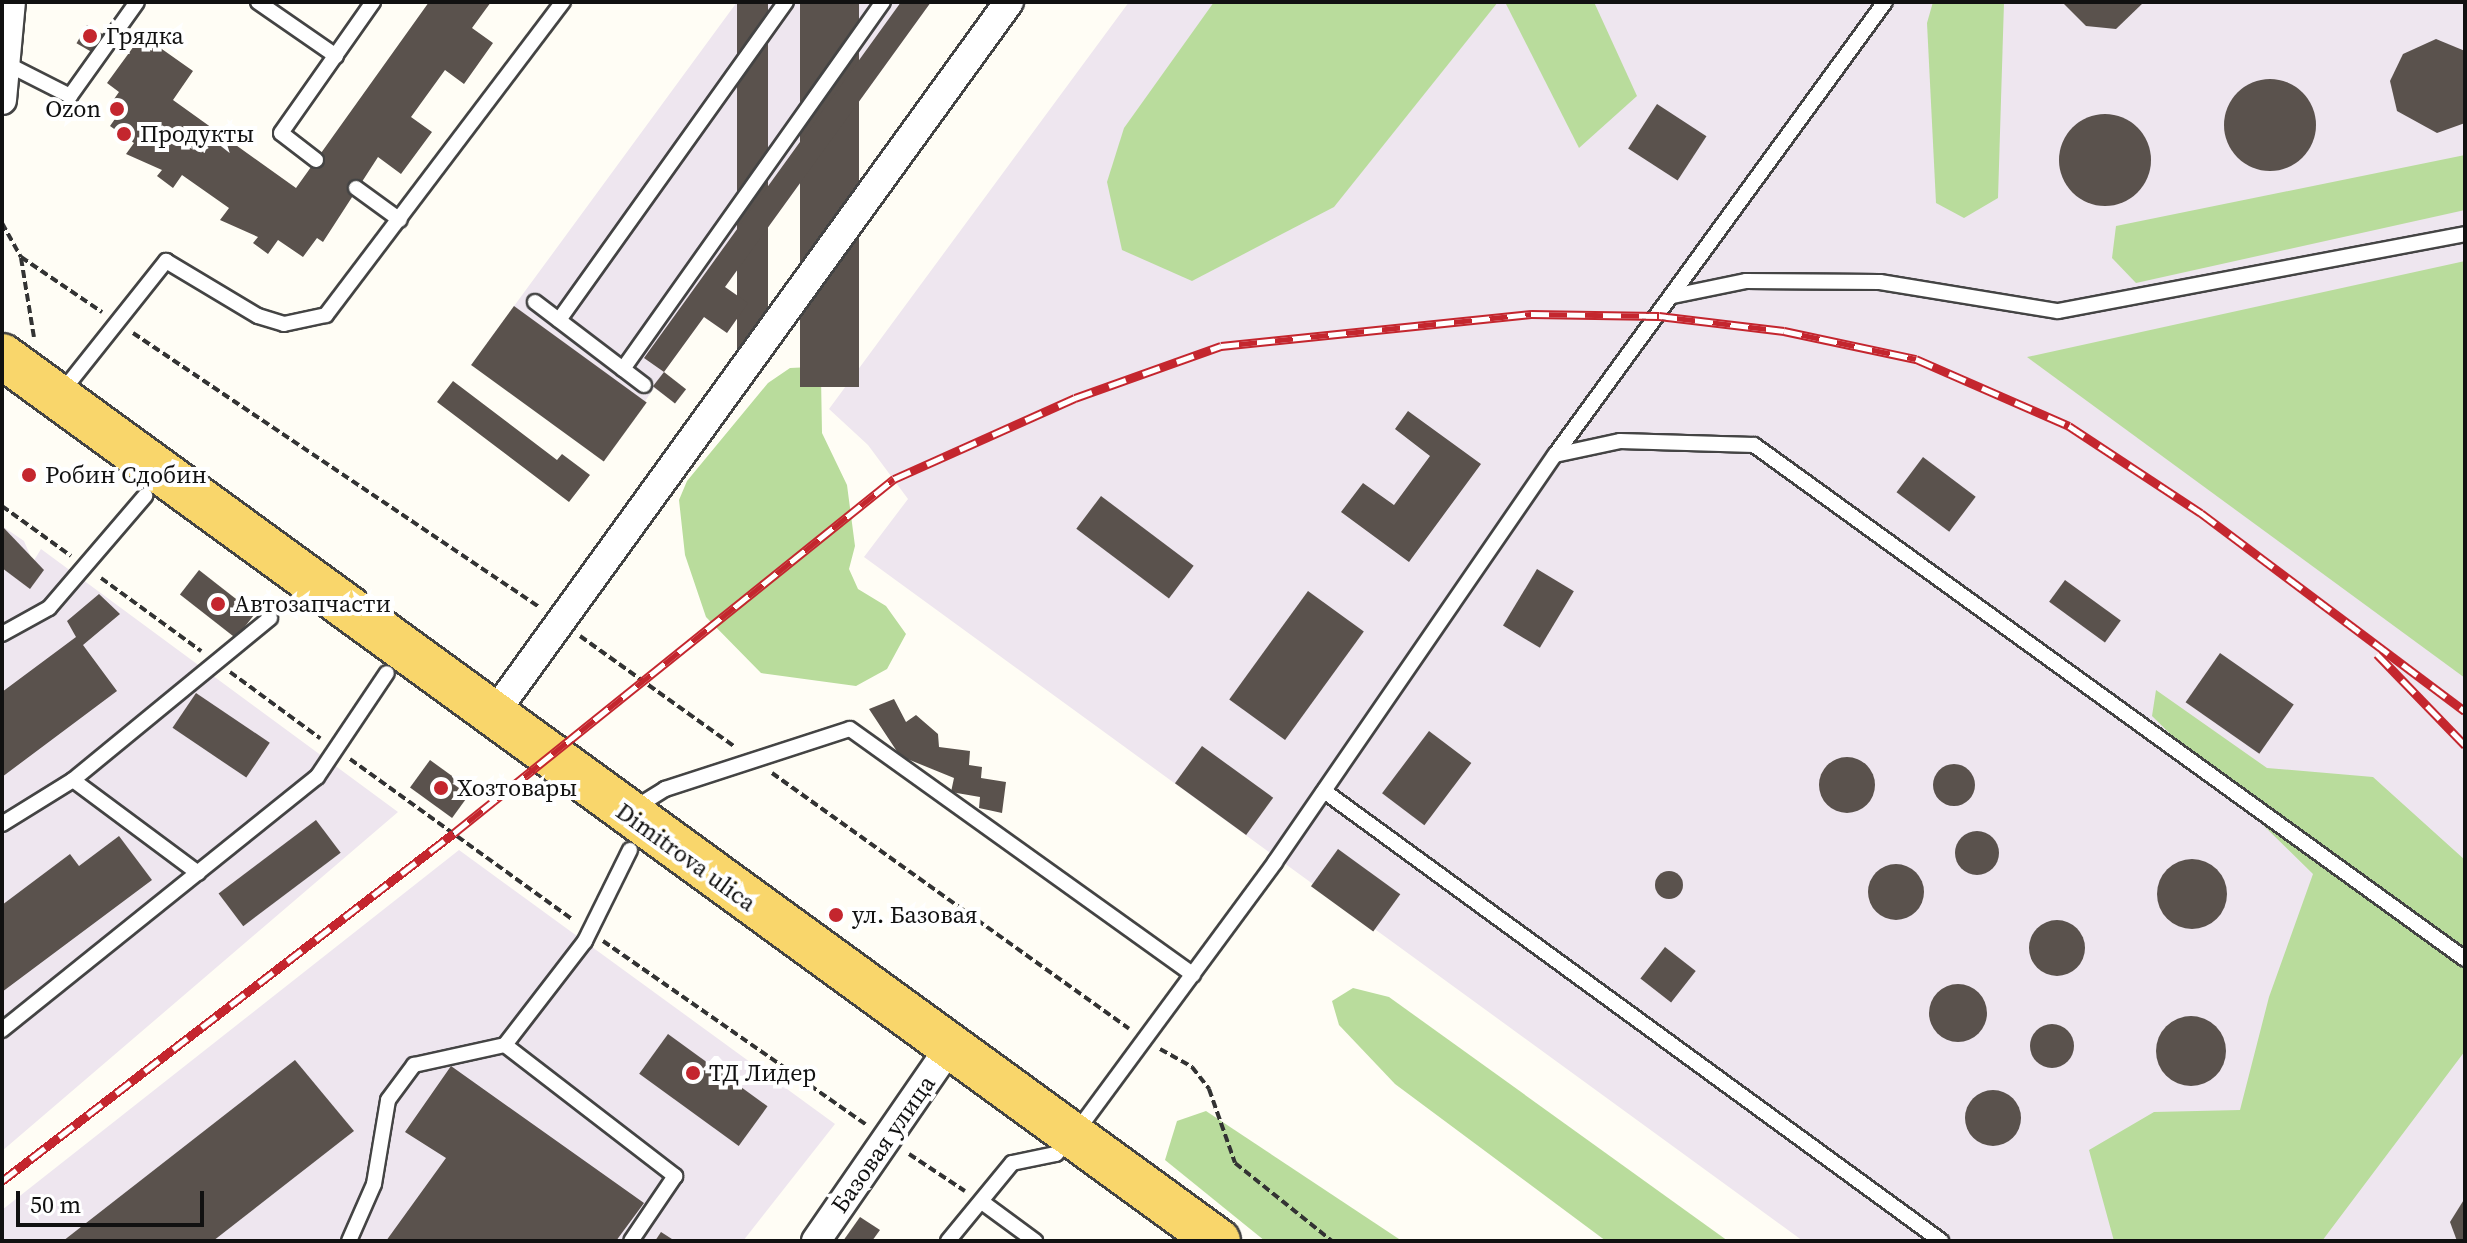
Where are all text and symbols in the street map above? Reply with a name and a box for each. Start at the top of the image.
place label: Грядка [106,22,184,50]
marker: Грядка [81,27,99,45]
place label: Ozon [45,95,101,123]
marker: Ozon [108,100,126,118]
place label: Продукты [140,120,254,148]
marker: Продукты [115,125,133,143]
place label: Робин Сдобин [45,461,207,489]
marker: Робин Сдобин [20,466,38,484]
place label: Автозапчасти [234,590,391,618]
marker: Автозапчасти [209,595,227,613]
place label: Хозтовары [457,774,577,802]
marker: Хозтовары [432,779,450,797]
street label: Dimitrova ulica [611,797,761,917]
place label: ул. Базовая [852,901,978,929]
marker: ул. Базовая [827,906,845,924]
place label: ТД Лидер [709,1059,816,1087]
marker: ТД Лидер [684,1064,702,1082]
street label: Базовая улица [825,1070,941,1218]
scale bar [20,1175,208,1225]
text: 50 m [30,1188,81,1221]

